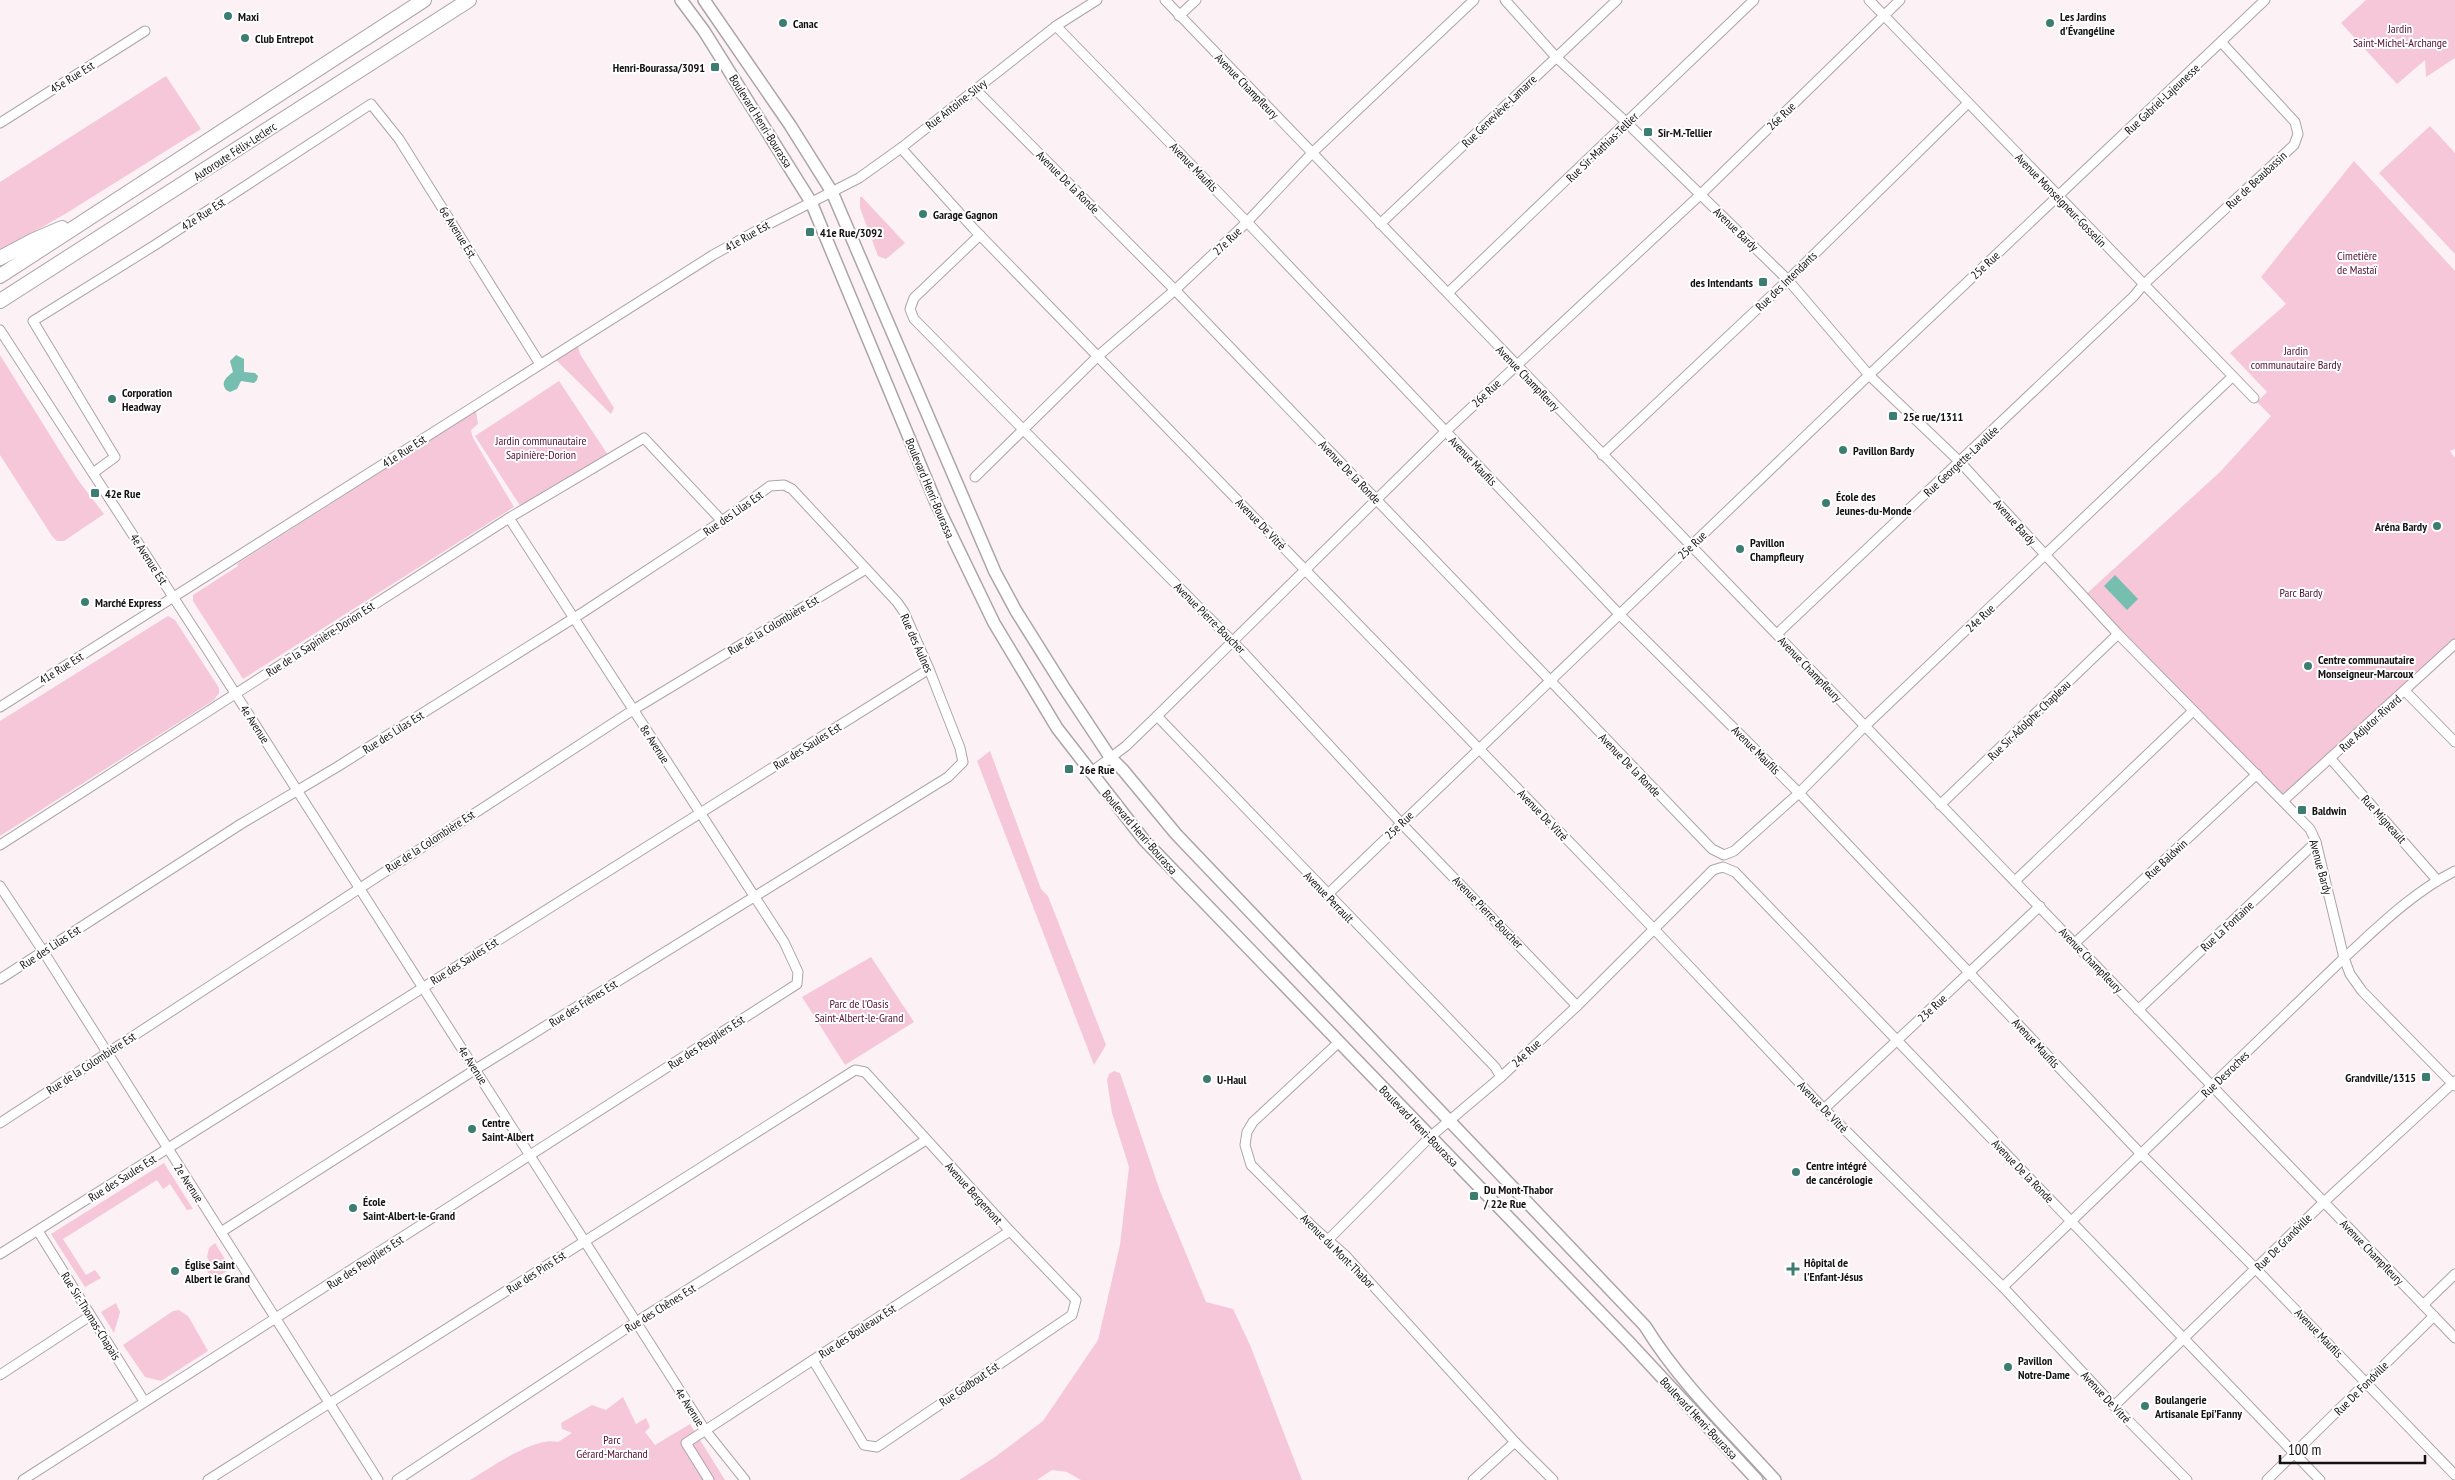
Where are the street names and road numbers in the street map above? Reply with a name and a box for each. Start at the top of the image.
street label: Avenue Champfleury [1212,50,1282,122]
street label: 45e Rue Est [47,57,97,96]
street label: Rue Gabriel-Lajeunesse [2121,60,2203,138]
street label: Rue Geneviève-Lamarre [1458,71,1540,151]
street label: Boulevard Henri-Bourassa [726,72,796,171]
street label: Rue Antoine-Silvy [922,75,990,133]
street label: 26e Rue [1763,99,1799,133]
street label: Rue Sir-Mathias-Tellier [1563,108,1642,185]
street label: Autoroute Félix-Leclerc [191,118,280,183]
street label: Avenue Maufils [1167,139,1221,195]
street label: Avenue De la Ronde [1033,147,1103,217]
street label: Rue de Beaubassin [2222,148,2290,212]
street label: Avenue Monseigneur-Gosselin [2012,150,2110,250]
street label: 42e Rue Est [178,194,228,234]
street label: 6e Avenue Est [436,203,480,261]
street label: Avenue Bardy [1711,204,1762,254]
street label: 41e Rue Est [722,217,773,255]
street label: 27e Rue [1210,224,1244,258]
street label: Rue des Intendants [1752,248,1820,314]
street label: 25e Rue [1967,248,2003,282]
street label: Avenue Champfleury [1493,342,1563,414]
street label: 26e Rue [1468,376,1504,410]
street label: Rue Georgette-Lavallée [1920,422,2002,500]
street label: 41e Rue Est [379,431,429,471]
street label: Avenue Maufils [1446,433,1500,489]
street label: Boulevard Henri-Bourassa [902,436,958,540]
street label: Avenue De la Ronde [1316,437,1384,507]
street label: Rue des Lilas Est [700,487,766,539]
street label: Avenue De Vitré [1233,495,1289,553]
street label: Avenue Bardy [1991,496,2040,548]
street label: 25e Rue [1674,528,1710,562]
street label: 4e Avenue Est [127,531,171,588]
street label: Avenue Pierre-Boucher [1171,579,1249,657]
street label: Rue de la Colombière Est [725,592,822,658]
street label: Rue de la Sapinière-Dorion Est [263,598,378,680]
street label: 24e Rue [1962,601,1998,635]
street label: Rue des Aulnes [897,611,937,675]
street label: Avenue Champfleury [1775,633,1845,705]
street label: 41e Rue Est [36,648,86,687]
street label: Rue Sir-Adolphe-Chapleau [1984,677,2074,763]
street label: Rue Adjutor-Rivard [2336,691,2404,755]
street label: 4e Avenue [237,702,273,746]
street label: Rue des Lilas Est [360,707,427,757]
street label: Rue des Saules Est [770,719,844,773]
street label: 8e Avenue [637,722,673,766]
street label: Avenue Maufils [1729,723,1783,777]
street label: Avenue De la Ronde [1596,730,1664,800]
street label: Avenue De Vitré [1515,786,1571,844]
street label: Boulevard Henri-Bourassa [1099,787,1181,878]
street label: Rue Migneault [2358,792,2410,847]
street label: Rue de la Colombière Est [383,806,478,875]
street label: 25e Rue [1381,808,1417,842]
street label: Rue Baldwin [2142,836,2190,882]
street label: Avenue Bardy [2306,838,2336,897]
street label: Avenue Perrault [1301,868,1358,926]
street label: Avenue Pierre-Boucher [1450,873,1527,952]
street label: Rue La Fontaine [2197,898,2257,954]
street label: Rue des Lilas Est [17,921,84,972]
street label: Avenue Champfleury [2056,924,2126,996]
street label: Rue des Saules Est [427,934,501,988]
street label: Rue des Frênes Est [546,976,621,1030]
street label: 23e Rue [1914,991,1950,1025]
street label: Rue des Peupliers Est [665,1011,748,1072]
street label: Avenue Maufils [2009,1015,2063,1071]
street label: Rue de la Colombière Est [44,1028,139,1097]
street label: 24e Rue [1508,1036,1544,1070]
street label: 4e Avenue [455,1043,491,1087]
street label: Rue Desroches [2198,1047,2252,1101]
street label: Avenue De Vitré [1795,1078,1851,1136]
street label: Boulevard Henri-Bourassa [1376,1082,1462,1170]
street label: Avenue De la Ronde [1989,1136,2057,1206]
street label: Rue des Saules Est [85,1151,159,1205]
street label: Avenue Bergemont [942,1159,1006,1228]
street label: 2e Avenue [171,1161,207,1205]
street label: Rue De Grandville [2251,1210,2315,1274]
street label: Avenue du Mont-Thabor [1298,1211,1379,1292]
street label: Avenue Champfleury [2337,1216,2407,1288]
street label: Rue des Peupliers Est [324,1231,407,1292]
street label: Rue des Pins Est [504,1247,569,1297]
street label: Rue Sir-Thomas-Chapais [58,1269,124,1363]
street label: Rue des Chênes Est [622,1280,699,1336]
street label: Rue des Bouleaux Est [816,1300,899,1361]
street label: Avenue Maufils [2292,1305,2346,1361]
street label: Rue Godbout Est [936,1358,1002,1409]
street label: Rue De Fondville [2331,1358,2391,1418]
street label: Avenue De Vitré [2078,1368,2134,1426]
street label: Boulevard Henri-Bourassa [1657,1374,1741,1462]
street label: 4e Avenue [672,1385,708,1429]

